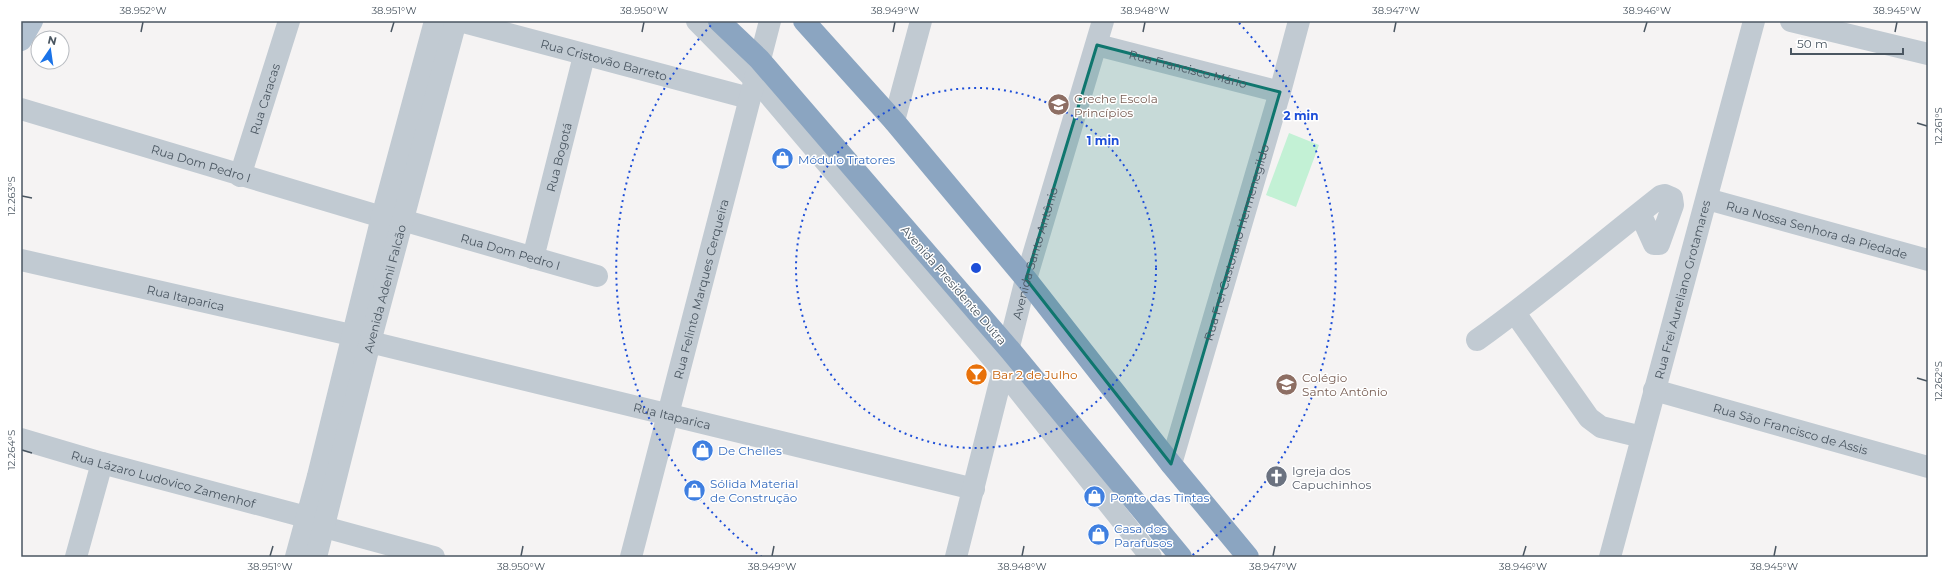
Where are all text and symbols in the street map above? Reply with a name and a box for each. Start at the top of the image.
text: 38.952°W [119,4,167,17]
text: 38.951°W [371,4,417,17]
text: 38.950°W [620,4,668,17]
text: 38.949°W [871,4,919,17]
text: 38.948°W [1121,4,1170,17]
text: 38.947°W [1372,4,1420,17]
text: 38.946°W [1623,4,1671,17]
text: 38.945°W [1873,4,1921,17]
north arrow [30,30,70,70]
scale bar [1791,30,1903,56]
text: N [46,32,58,48]
street label: Rua Cristovão Barreto [539,35,669,83]
text: 50 m [1797,36,1828,51]
street label: Rua Francisco Mário [1127,46,1249,91]
street label: Rua Caracas [246,61,283,136]
place label: Creche Escola Princípios [1074,91,1158,120]
school or university icon: Creche Escola Princípios [1045,92,1071,118]
text: 12.261°S [1932,107,1945,145]
text: 2 min [1284,108,1318,123]
street label: Rua Bogotá [542,121,574,193]
text: 1 min [1087,133,1119,148]
street label: Rua Dom Pedro I [150,141,253,185]
street label: Rua Frei Castorano Hermenegildo [1200,142,1272,342]
shop icon: Módulo Tratores [770,146,796,172]
place label: Módulo Tratores [798,152,895,167]
text: 12.263°S [5,176,18,216]
street label: Avenida Santo Antônio [1009,185,1061,321]
street label: Rua Felinto Marques Cerqueira [670,197,731,381]
street label: Rua Nossa Senhora da Piedade [1725,197,1909,261]
street label: Rua Frei Aureliano Grotamares [1651,198,1713,381]
street label: Avenida Presidente Dutra [898,222,1010,348]
street label: Avenida Adenil Falcão [360,223,409,354]
street label: Rua Dom Pedro I [459,230,562,273]
centre of rings [969,261,983,275]
street label: Rua Itaparica [145,281,226,314]
bar icon: Bar 2 de Julho [963,361,989,387]
text: 12.262°S [1932,361,1945,401]
place label: Bar 2 de Julho [992,367,1078,382]
place label: Colégio Santo Antônio [1302,370,1388,399]
school or university icon: Colégio Santo Antônio [1274,371,1300,397]
street label: Rua Itaparica [632,399,713,432]
street label: Rua São Francisco de Assis [1712,400,1870,457]
text: 12.264°S [5,430,18,470]
shop icon: De Chelles [690,437,716,463]
place label: De Chelles [718,443,782,458]
street label: Rua Lázaro Ludovico Zamenhof [70,447,258,511]
place label: Igreja dos Capuchinhos [1292,463,1371,492]
church icon: Igreja dos Capuchinhos [1264,464,1290,490]
place label: Sólida Material de Construção [710,476,798,505]
shop icon: Sólida Material de Construção [682,477,708,503]
shop icon: Ponto das Tintas [1081,484,1107,510]
place label: Ponto das Tintas [1110,490,1210,505]
place label: Casa dos Parafusos [1114,521,1172,550]
shop icon: Casa dos Parafusos [1085,522,1111,548]
text: 38.951°W [247,560,293,573]
text: 38.950°W [497,560,545,573]
text: 38.949°W [748,560,796,573]
text: 38.948°W [998,560,1047,573]
text: 38.947°W [1249,560,1297,573]
text: 38.946°W [1499,560,1547,573]
text: 38.945°W [1750,560,1798,573]

